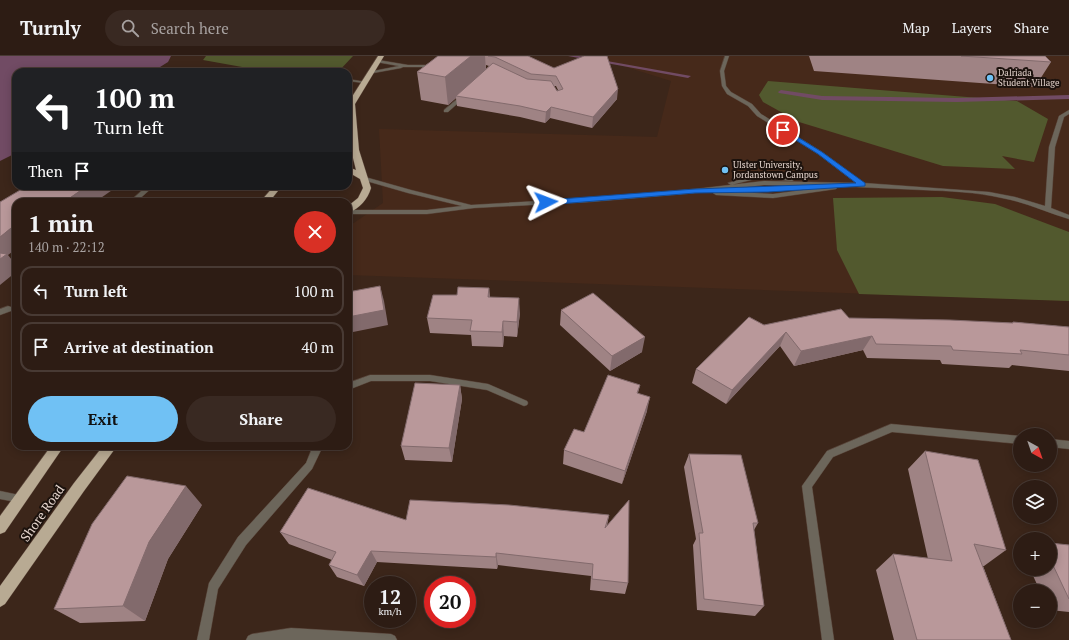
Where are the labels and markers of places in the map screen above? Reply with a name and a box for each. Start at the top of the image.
place label: Dalriada Student Village [998,67,1060,89]
marker: Dalriada Student Village [985,73,995,83]
pin [766,113,800,147]
place label: Ulster University, Jordanstown Campus [733,159,818,181]
marker: Ulster University, Jordanstown Campus [720,165,730,175]

